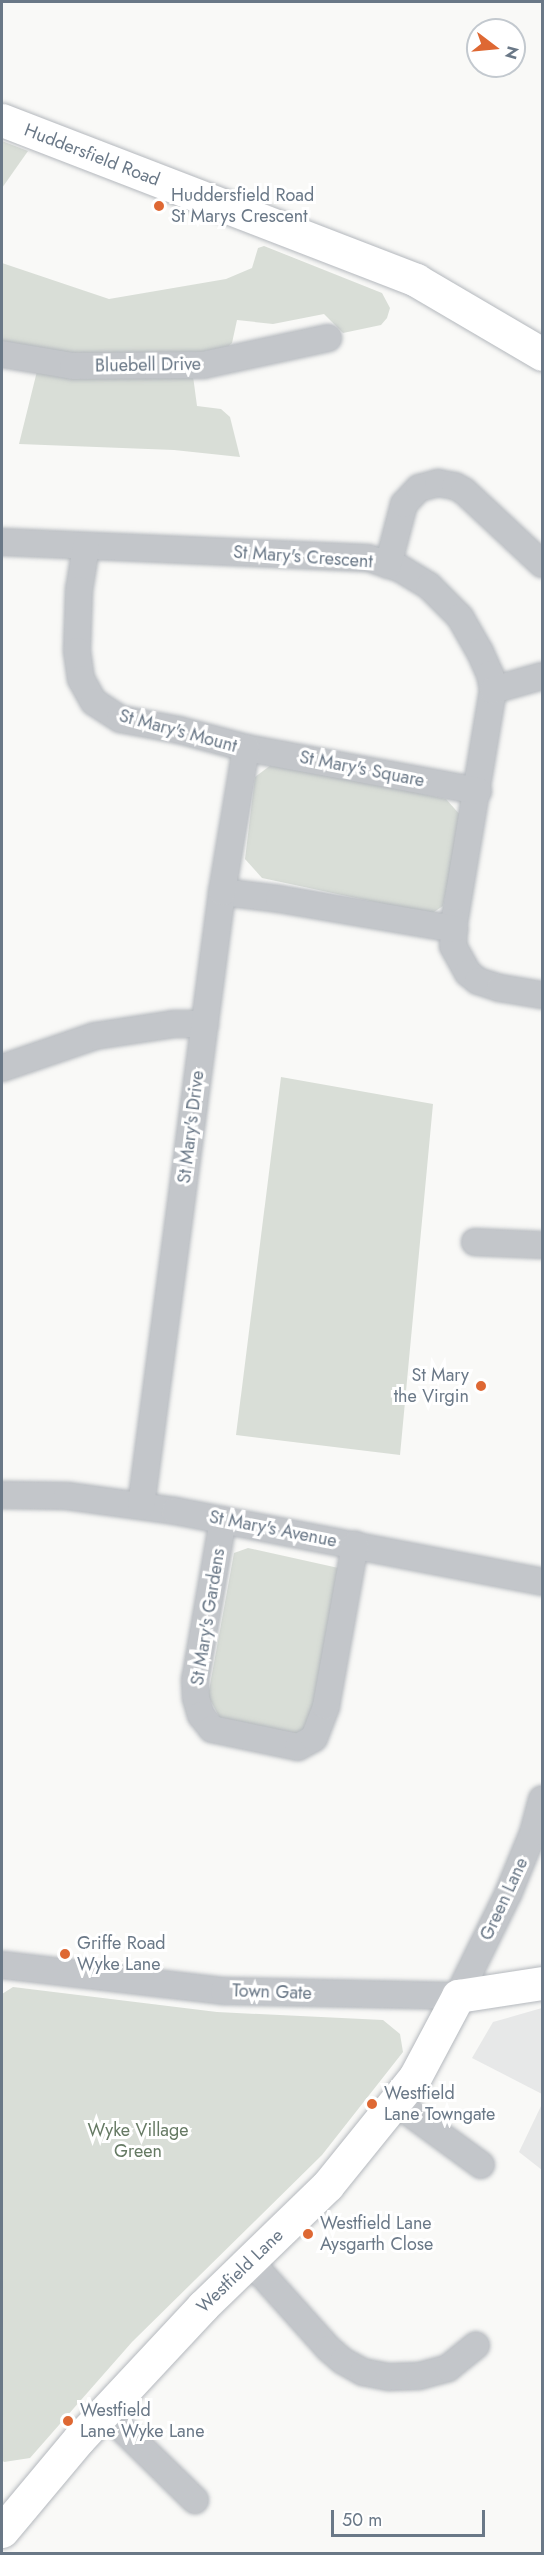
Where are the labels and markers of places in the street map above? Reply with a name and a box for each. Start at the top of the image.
place label: Huddersfield Road St Marys Crescent [171,185,314,228]
marker: Huddersfield Road St Marys Crescent [152,199,166,213]
place label: St Mary the Virgin [394,1365,469,1408]
marker: St Mary the Virgin [474,1379,488,1393]
place label: Griffe Road Wyke Lane [77,1933,166,1976]
marker: Griffe Road Wyke Lane [58,1947,72,1961]
place label: Westfield Lane Towngate [384,2083,495,2126]
marker: Westfield Lane Towngate [365,2097,379,2111]
place label: Westfield Lane Aysgarth Close [320,2213,433,2256]
marker: Westfield Lane Aysgarth Close [301,2227,315,2241]
place label: Westfield Lane Wyke Lane [80,2400,204,2442]
marker: Westfield Lane Wyke Lane [61,2414,75,2428]

